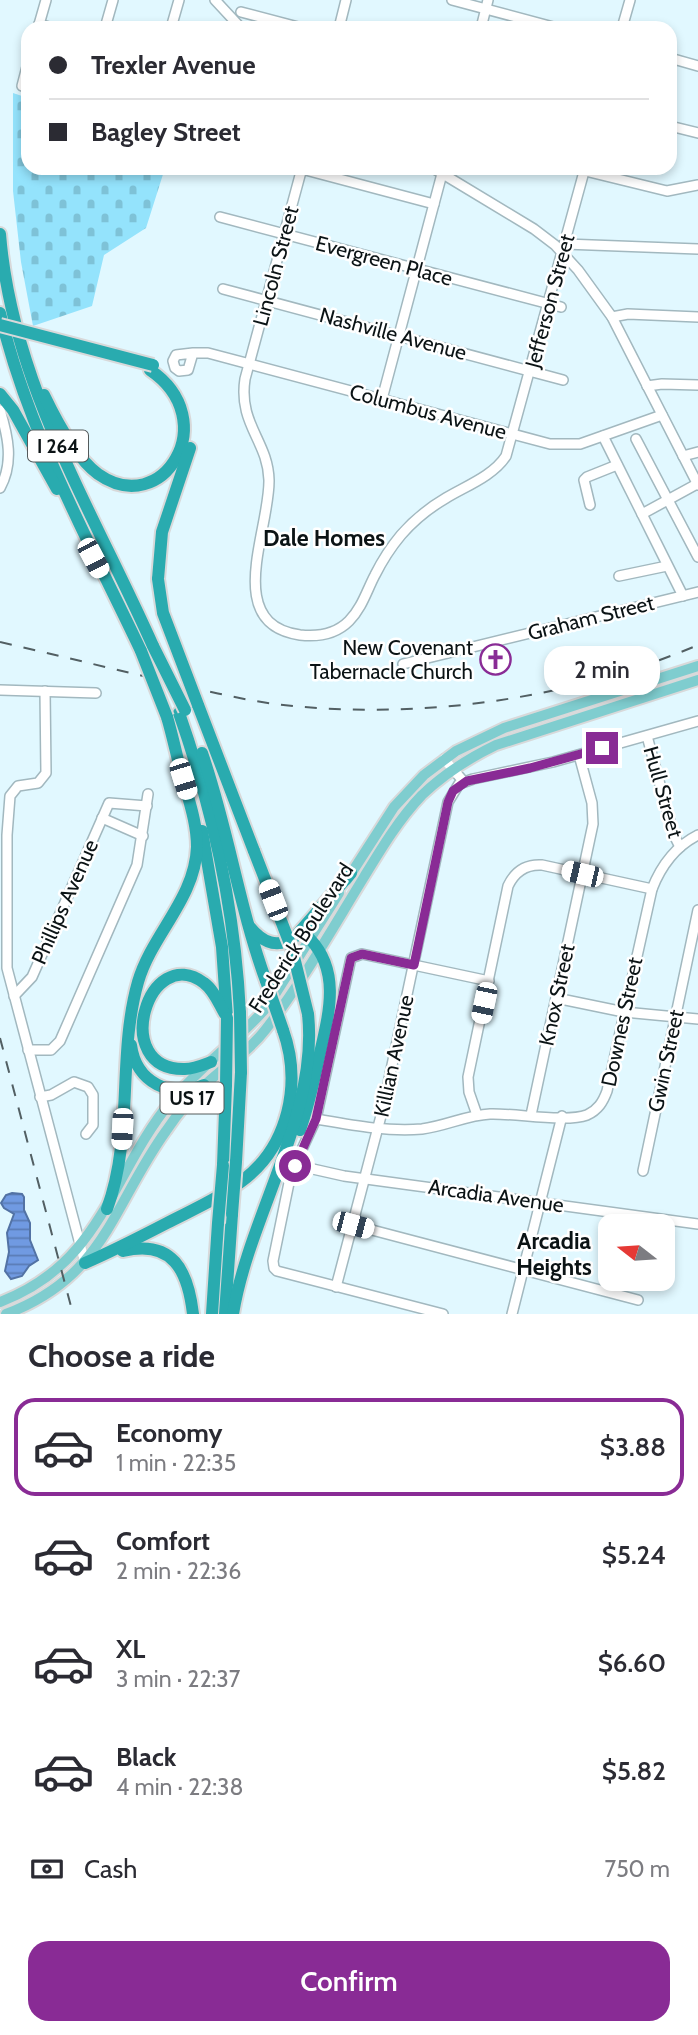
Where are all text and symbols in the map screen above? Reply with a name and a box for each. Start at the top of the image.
text: Trexler Avenue [91,49,256,81]
text: Bagley Street [91,116,241,148]
street label: Lincoln Street [248,203,304,329]
street label: Evergreen Place [313,230,455,291]
street label: Jefferson Street [519,231,579,372]
street label: Nashville Avenue [317,302,470,365]
street label: Columbus Avenue [347,379,509,445]
road number: I 264 [28,430,88,462]
district label: Dale Homes [263,524,385,552]
car [74,535,113,581]
street label: Graham Street [525,590,657,645]
place label: New Covenant Tabernacle Church [310,635,473,684]
church icon: New Covenant Tabernacle Church [479,643,513,677]
callout: 2 min [544,646,660,696]
text: 2 min [574,656,630,684]
route end [586,732,618,764]
street label: Hull Street [638,743,688,841]
car [167,756,200,802]
street label: Phillips Avenue [26,835,103,968]
street label: Frederick Boulevard [243,858,358,1017]
car [560,859,605,889]
car [256,877,291,923]
street label: Knox Street [534,942,579,1048]
street label: Downes Street [596,955,647,1089]
car [470,980,499,1026]
street label: Killian Avenue [368,992,419,1119]
street label: Gwin Street [642,1007,689,1114]
road number: US 17 [160,1082,224,1114]
car [111,1107,134,1151]
route start [279,1150,311,1182]
street label: Arcadia Avenue [427,1174,566,1217]
car [330,1209,377,1241]
north arrow [598,1214,676,1292]
map controls [598,1214,675,1291]
district label: Arcadia Heights [516,1227,592,1281]
text: Choose a ride [28,1336,215,1375]
icon: car [32,1416,95,1479]
text: Economy [116,1417,222,1449]
text: $3.88 [600,1431,666,1463]
text: 1 min · 22:35 [116,1449,236,1477]
icon: car [32,1524,95,1587]
text: Comfort [116,1525,210,1557]
text: $5.24 [602,1539,666,1571]
text: 2 min · 22:36 [116,1557,241,1585]
icon: car [32,1632,95,1695]
text: XL [116,1633,145,1665]
text: $6.60 [598,1647,666,1679]
text: 3 min · 22:37 [116,1665,240,1693]
icon: car [32,1740,95,1803]
text: Black [116,1741,176,1773]
text: $5.82 [602,1755,666,1787]
text: 4 min · 22:38 [116,1773,243,1801]
icon: cash [28,1850,66,1888]
text: Cash [84,1853,137,1885]
text: 750 m [605,1855,670,1883]
button: Confirm [28,1941,670,2021]

